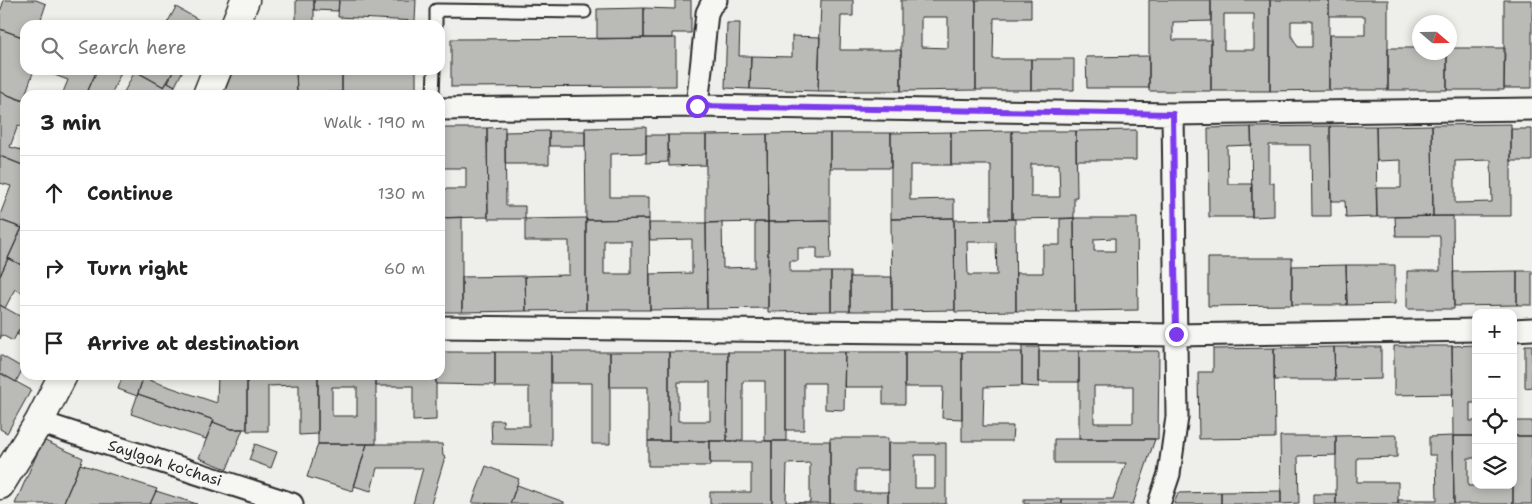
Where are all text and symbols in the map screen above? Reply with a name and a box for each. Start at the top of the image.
north arrow [1412,15,1457,60]
search box [20,20,445,75]
icon: search [38,34,66,62]
text: Search here [78,35,187,60]
route start [686,95,709,118]
text: 3 min [40,109,101,137]
text: Walk · 190 m [323,112,425,133]
icon: ahead [40,179,68,207]
text: Continue [87,181,173,206]
text: 130 m [378,183,425,204]
icon: right [40,254,68,282]
text: Turn right [87,256,188,281]
text: 60 m [384,258,425,279]
map controls [1472,309,1517,489]
button: + [1472,309,1517,354]
route end [1165,323,1188,346]
icon: arrive [40,329,68,357]
text: Arrive at destination [87,331,299,356]
button: − [1472,354,1517,399]
button: locate [1472,399,1517,444]
street label: Saylgoh ko'chasi [105,435,225,491]
button: layers [1472,444,1517,489]

